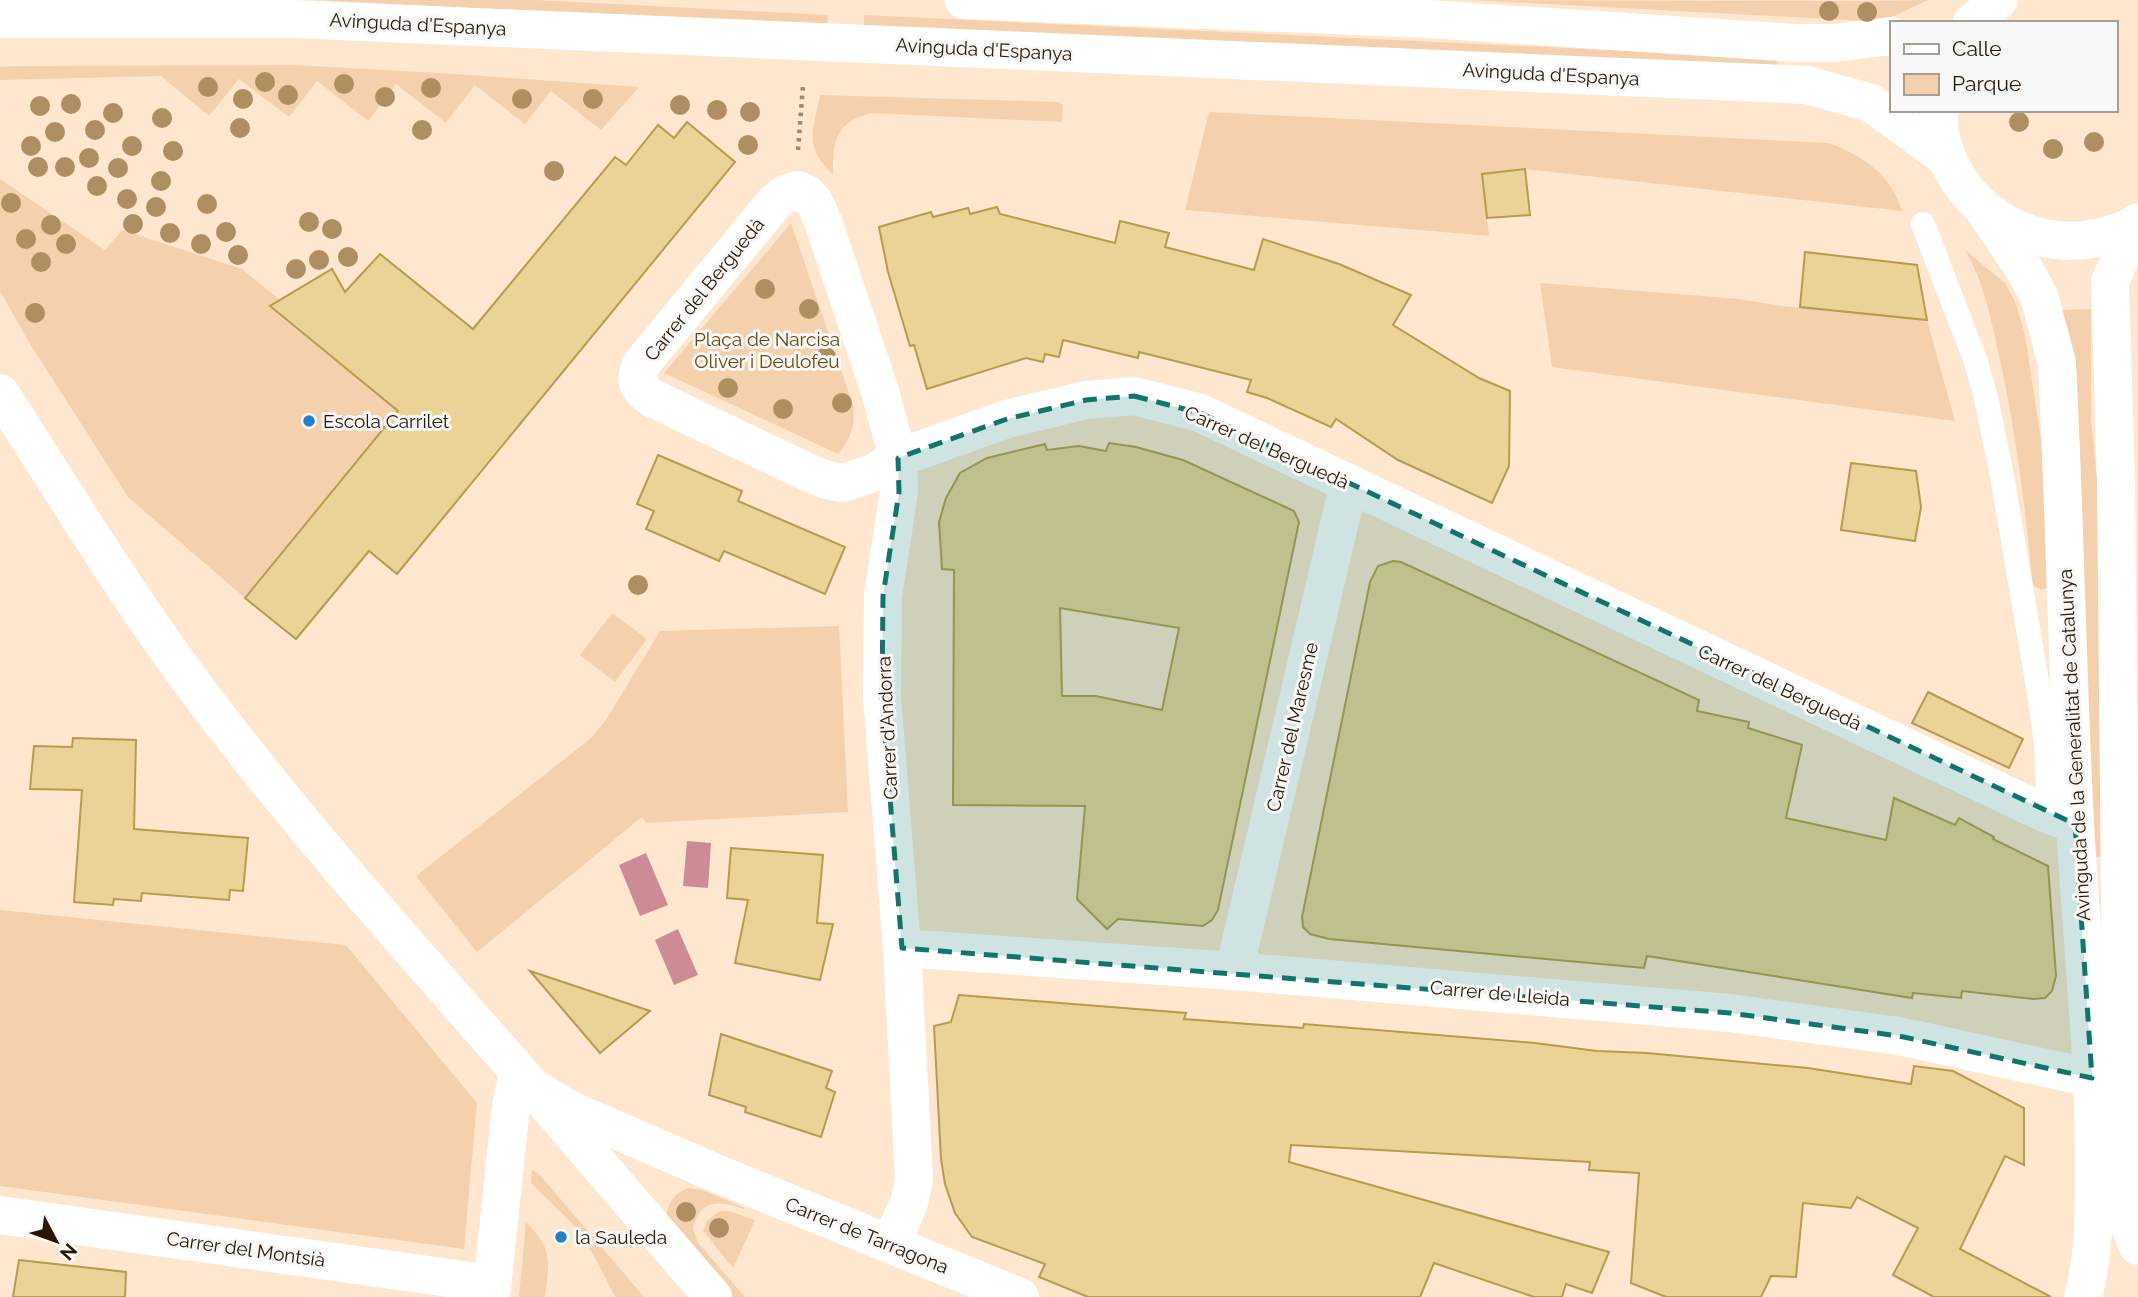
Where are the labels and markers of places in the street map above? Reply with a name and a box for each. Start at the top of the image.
place label: Escola Carrilet [323,410,450,432]
marker: Escola Carrilet [301,413,317,429]
place label: la Sauleda [575,1226,667,1248]
marker: la Sauleda [553,1229,569,1245]

